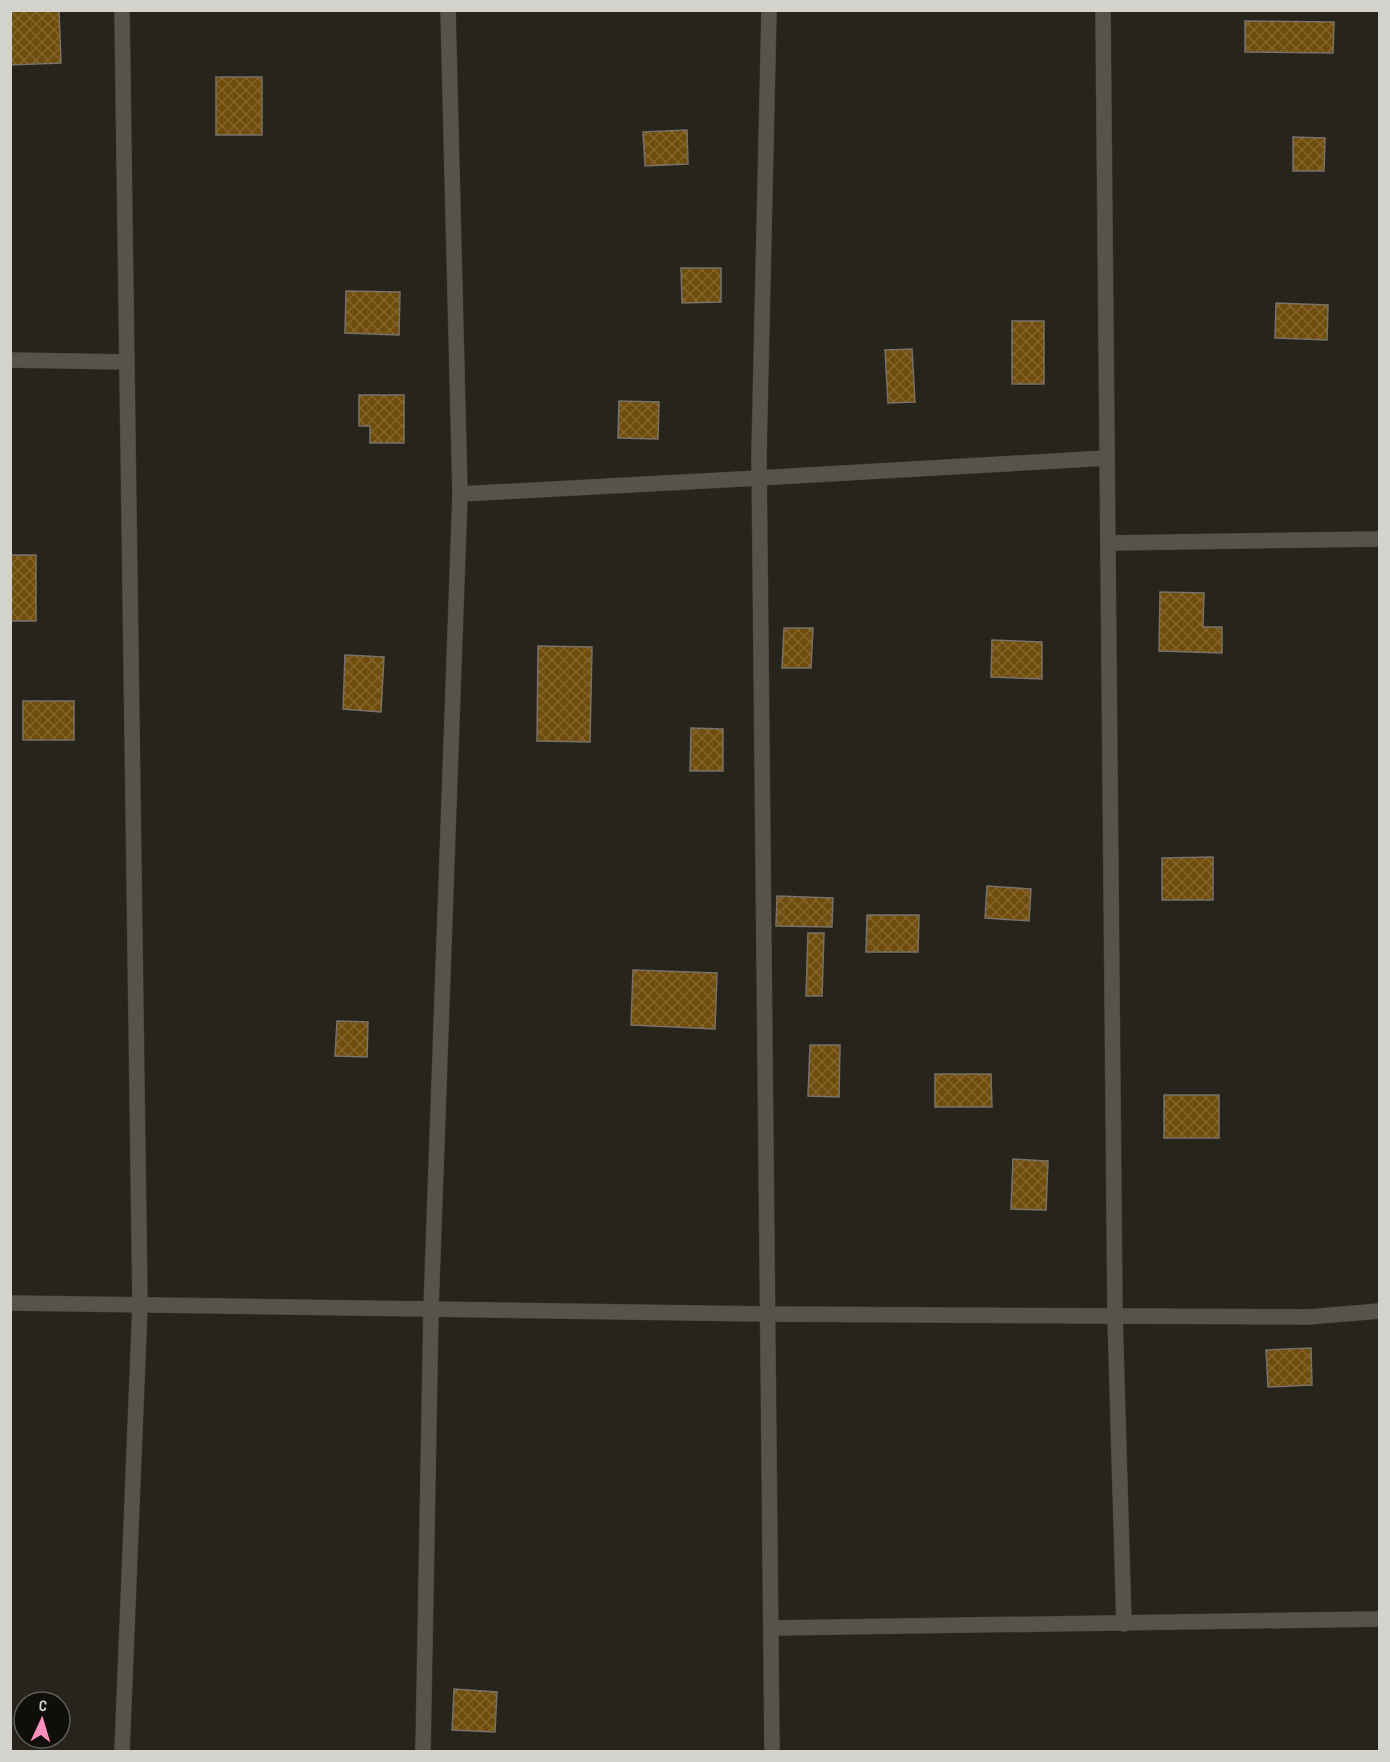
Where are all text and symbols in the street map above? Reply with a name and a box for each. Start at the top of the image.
north arrow [12,1690,72,1750]
text: С [38,1697,48,1716]

